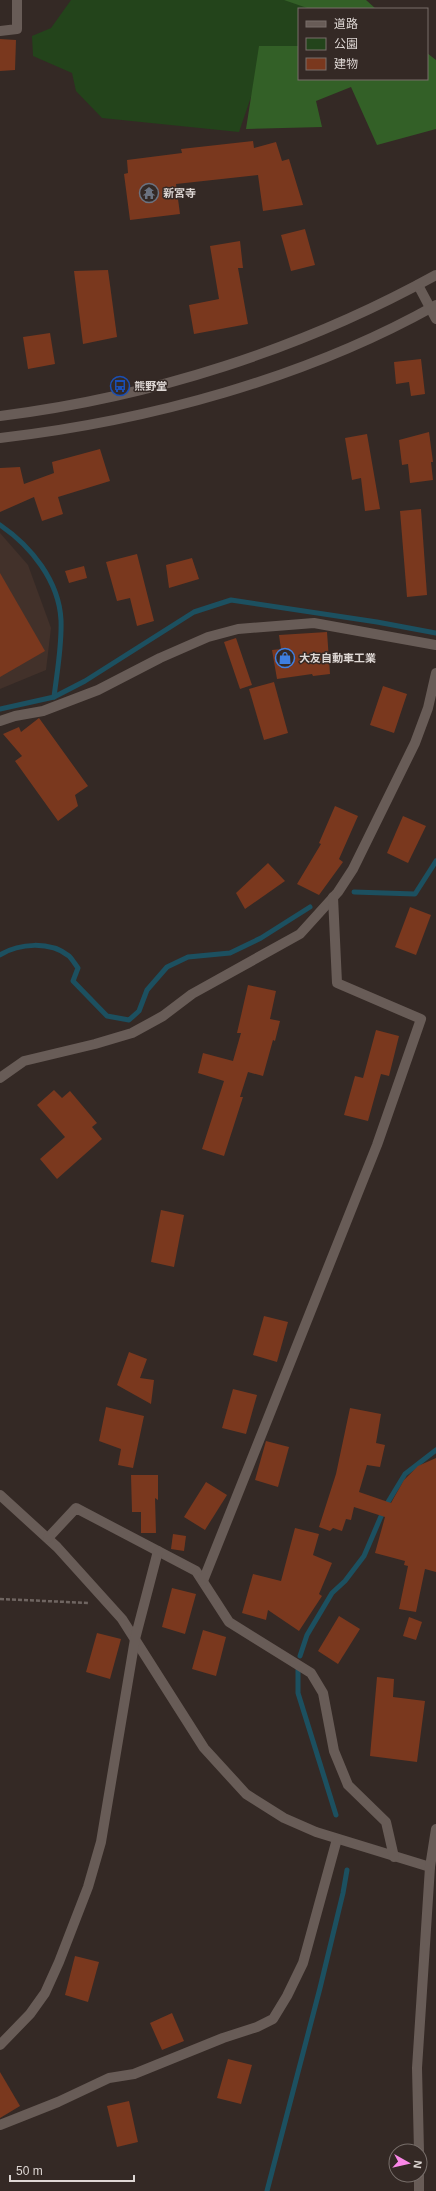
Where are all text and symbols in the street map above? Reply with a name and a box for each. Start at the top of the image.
legend [298,8,428,80]
text: 道路 [334,17,358,31]
text: 公園 [334,37,358,51]
text: 建物 [334,57,358,71]
temple icon: 新宮寺 [138,182,160,204]
place label: 新宮寺 [163,187,196,199]
bus stop icon: 熊野堂 [109,375,131,397]
place label: 熊野堂 [134,380,167,392]
shop icon: 大友自動車工業 [274,647,296,669]
place label: 大友自動車工業 [299,652,376,664]
north arrow [388,2143,428,2183]
scale bar [10,2157,134,2183]
text: N [411,2160,424,2169]
text: 50 m [16,2164,43,2178]

